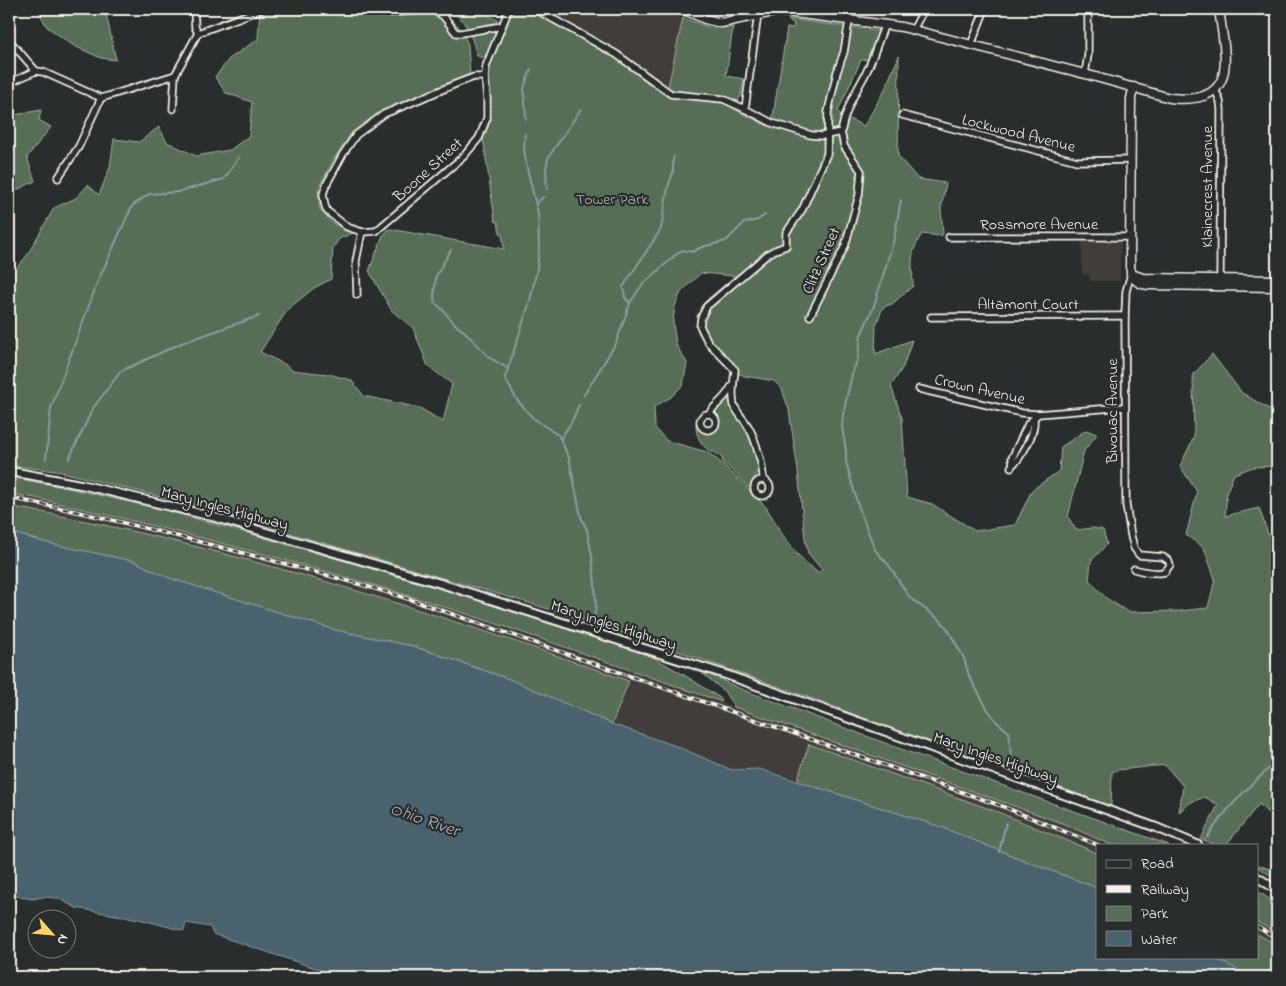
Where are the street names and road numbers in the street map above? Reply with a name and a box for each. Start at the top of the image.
street label: Lockwood Avenue [959,108,1079,160]
street label: Klainecrest Avenue [1196,125,1220,248]
street label: Boone Street [387,132,469,209]
street label: Rossmore Avenue [980,213,1099,237]
street label: Clitz Street [796,223,847,298]
street label: Altamont Court [977,293,1079,317]
street label: Bivouac Avenue [1101,358,1125,464]
street label: Crown Avenue [932,368,1028,412]
street label: Mary Ingles Highway [158,480,291,537]
street label: Mary Ingles Highway [547,594,679,658]
street label: Mary Ingles Highway [930,726,1061,792]

